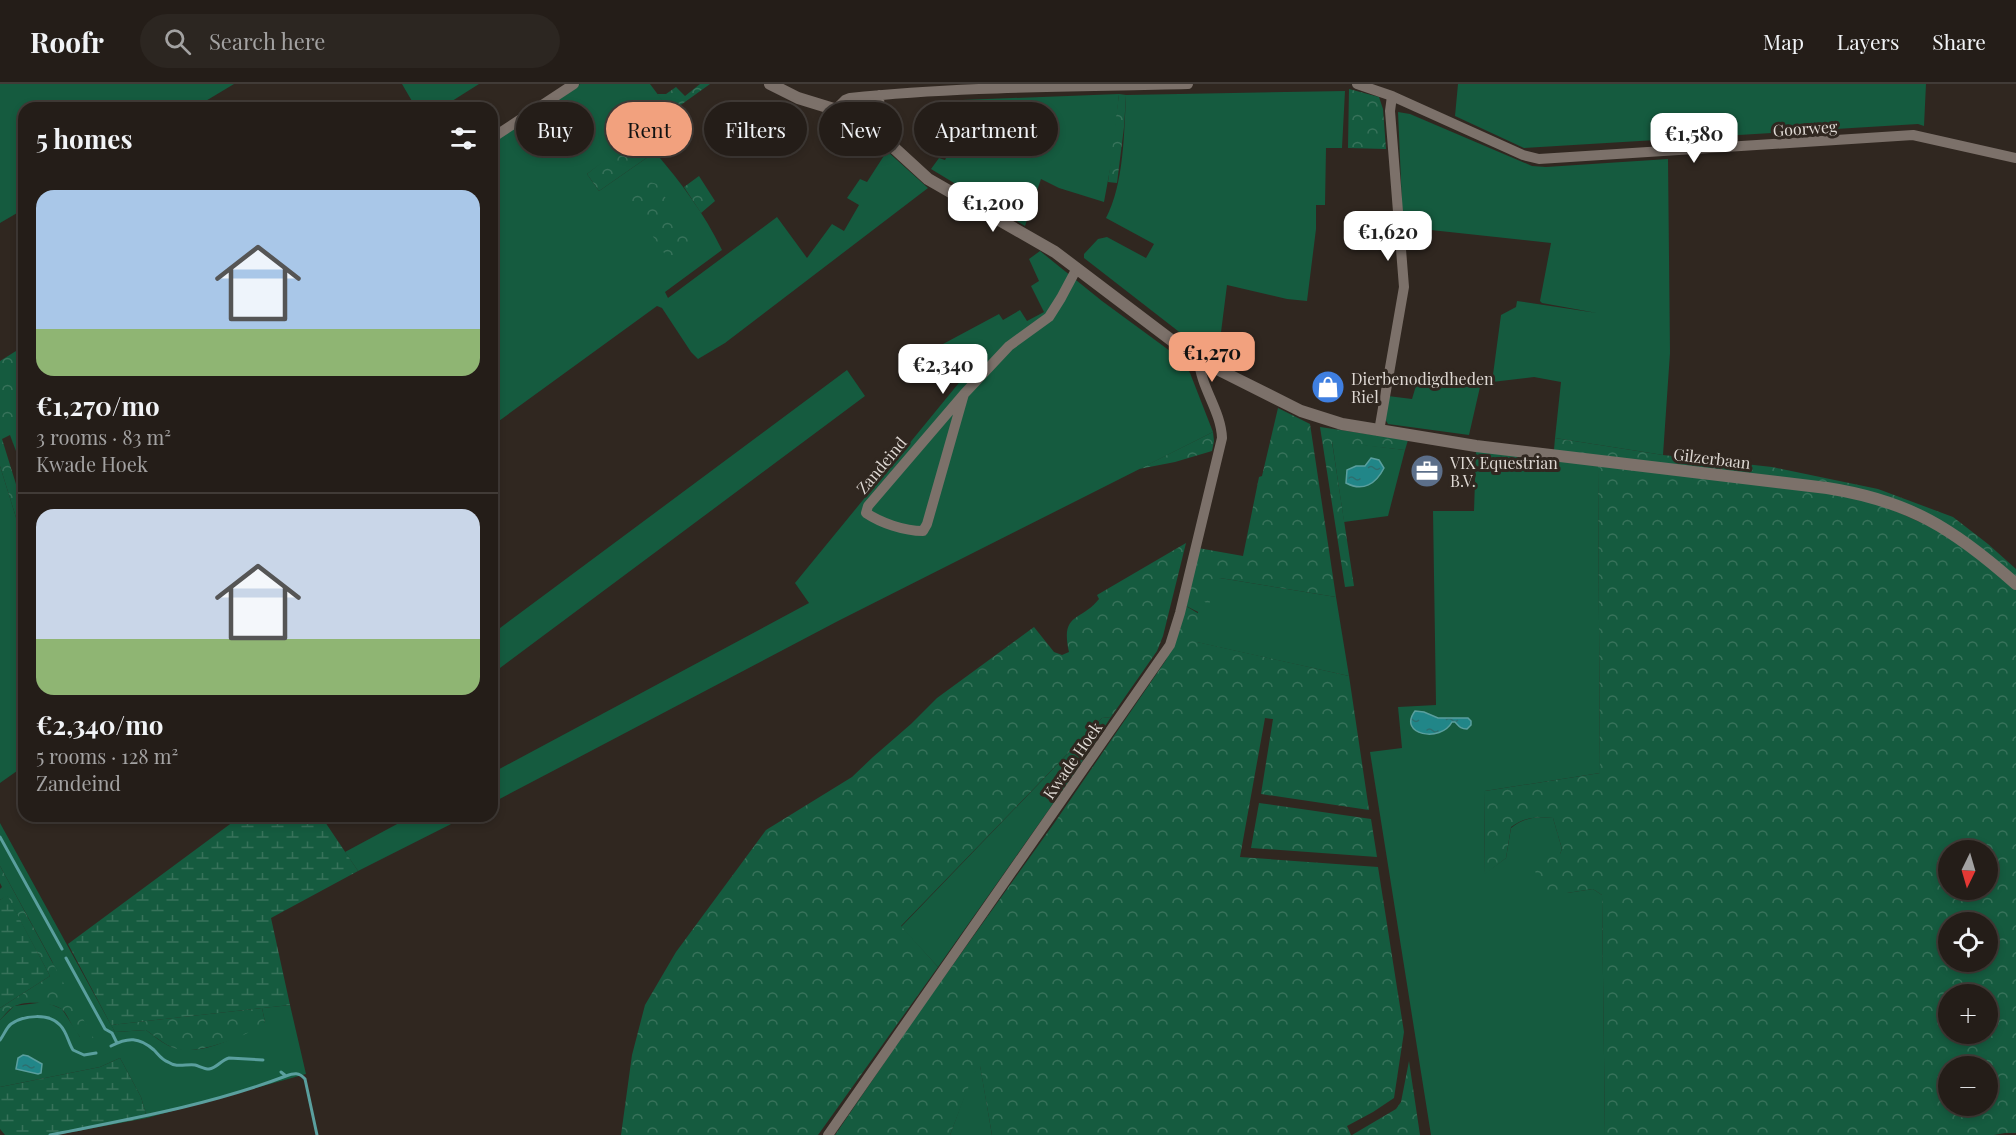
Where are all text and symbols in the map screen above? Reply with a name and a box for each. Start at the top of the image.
search box [140,14,560,68]
text: Roofr [30,23,104,60]
icon: search [161,25,194,58]
text: Search here [209,26,325,56]
text: Map [1763,27,1804,55]
text: Layers [1837,27,1899,55]
text: Share [1932,27,1986,55]
chip: Buy [516,102,594,156]
chip: Rent [606,102,692,156]
chip: Filters [704,102,807,156]
chip: New [819,102,902,156]
chip: Apartment [914,102,1058,156]
pin: €1,580 [1645,113,1743,164]
street label: Goorweg [1772,115,1839,141]
text: €1,580 [1665,119,1723,146]
text: 5 homes [36,121,132,156]
icon: filters [447,122,480,155]
pin: €1,200 [944,182,1042,233]
text: €1,200 [962,188,1024,215]
pin: €1,620 [1339,211,1437,262]
text: €1,620 [1358,217,1418,244]
icon: home [204,229,312,337]
pin: €1,270 [1163,332,1261,383]
text: €1,270 [1183,338,1241,365]
pin: €2,340 [894,344,992,395]
text: €2,340 [912,350,974,377]
place label: Dierbenodigdheden Riel [1351,368,1494,407]
shop icon: Dierbenodigdheden Riel [1310,369,1346,405]
text: €1,270/mo [36,388,160,423]
text: 3 rooms · 83 m² [36,423,171,450]
street label: Zandeind [851,432,911,498]
street label: Gilzerbaan [1672,443,1752,473]
text: Kwade Hoek [36,450,148,477]
place label: VIX Equestrian B.V. [1449,452,1558,491]
office icon: VIX Equestrian B.V. [1409,453,1445,489]
icon: home [204,548,312,656]
text: €2,340/mo [36,707,163,742]
street label: Kwade Hoek [1038,717,1106,803]
text: 5 rooms · 128 m² [36,742,178,769]
text: Zandeind [36,769,121,796]
north arrow [1938,840,1998,900]
map controls [1938,840,1998,1116]
button: locate [1938,912,1998,972]
button: + [1938,984,1998,1044]
button: − [1938,1056,1998,1116]

